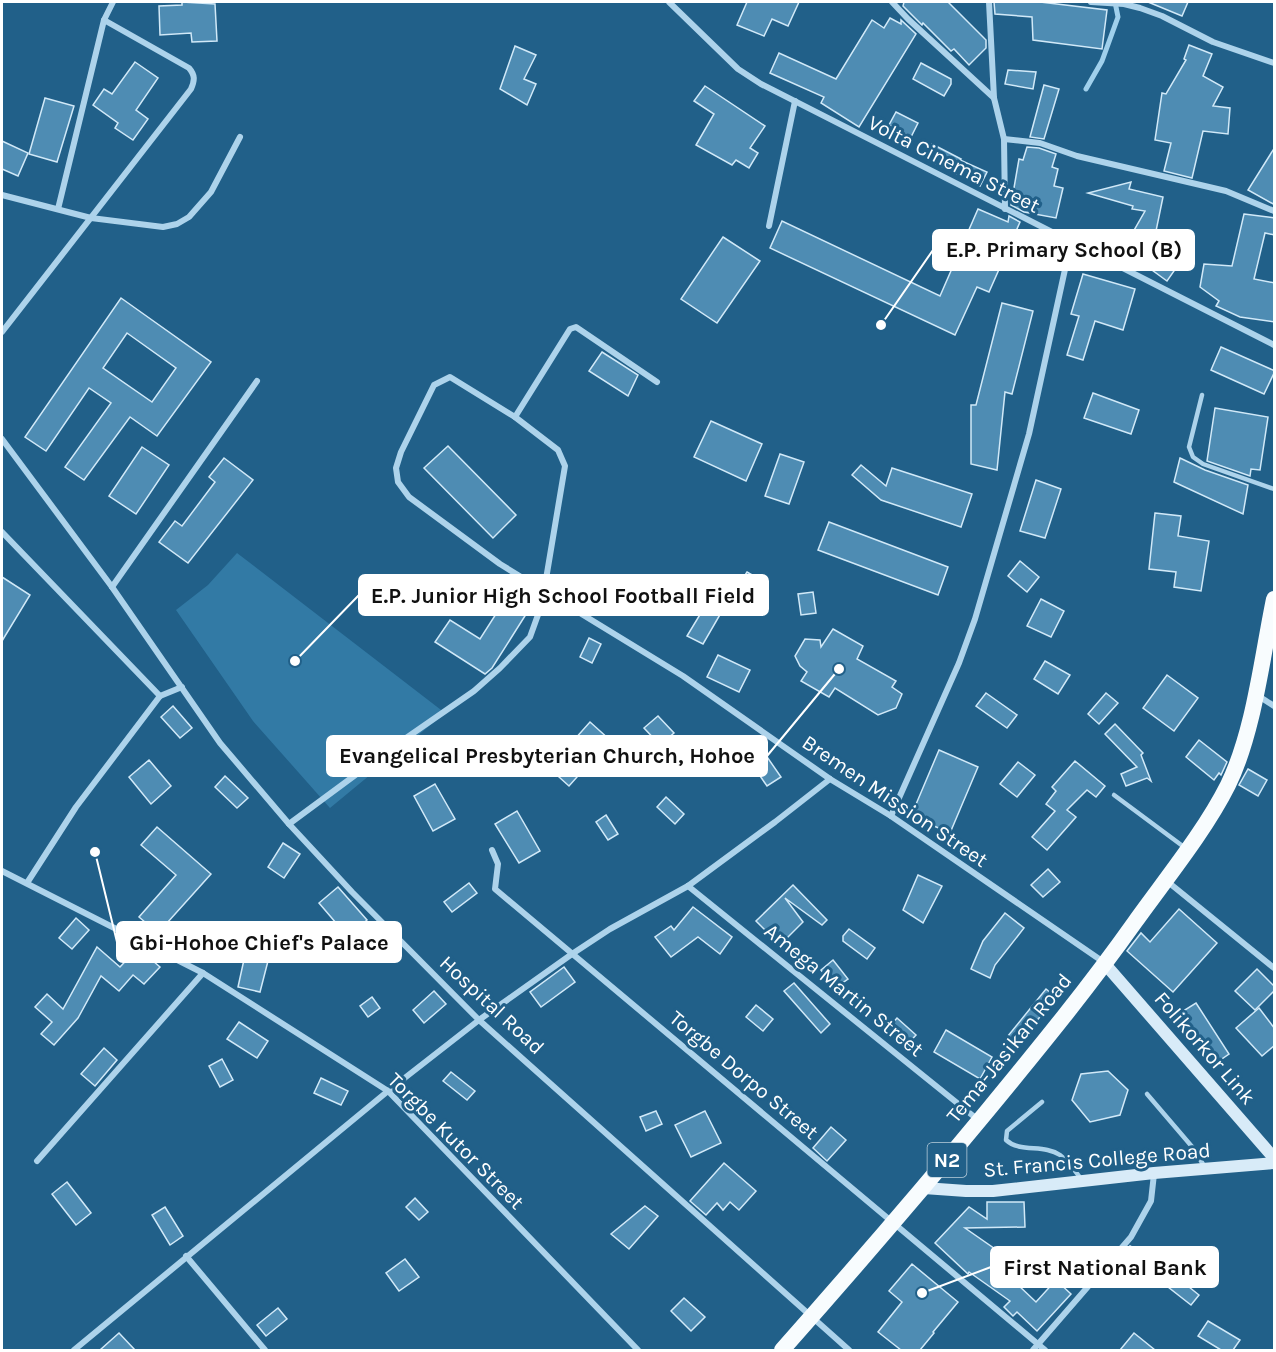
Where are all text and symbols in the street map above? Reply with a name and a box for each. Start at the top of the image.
street label: Volta Cinema Street [864,110,1044,218]
callout: E.P. Primary School (B) [933,230,1194,270]
text: E.P. Primary School (B) [946,237,1182,263]
callout: E.P. Junior High School Football Field [359,575,768,615]
text: E.P. Junior High School Football Field [371,583,755,609]
street label: Bremen Mission Street [798,730,992,872]
callout: Evangelical Presbyterian Church, Hohoe [327,736,767,776]
text: Evangelical Presbyterian Church, Hohoe [339,743,755,769]
street label: Amega Martin Street [760,919,928,1061]
callout: Gbi-Hohoe Chief's Palace [117,922,401,962]
text: Gbi-Hohoe Chief's Palace [129,930,389,956]
street label: Hospital Road [435,951,549,1059]
street label: Tema-Jasikan Road [941,969,1077,1127]
street label: Folikorkor Link [1150,987,1261,1109]
street label: Torgbe Dorpo Street [665,1006,823,1144]
street label: Torgbe Kutor Street [383,1068,529,1214]
street label: St. Francis College Road [982,1138,1212,1182]
road number: N2 [928,1143,966,1177]
callout: First National Bank [991,1247,1218,1287]
text: First National Bank [1003,1255,1207,1281]

